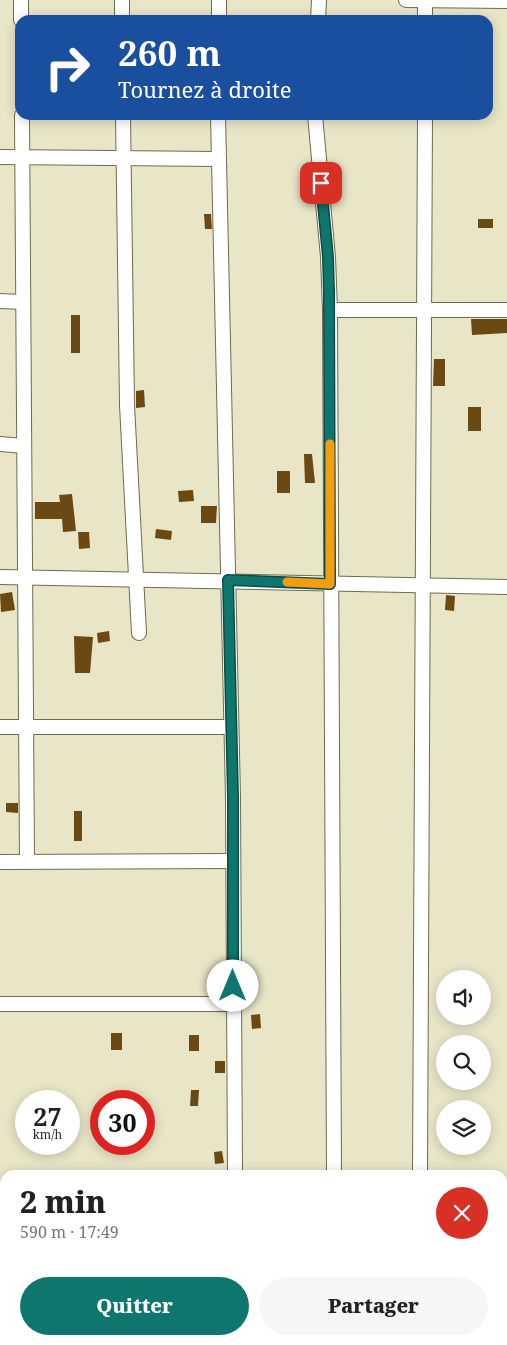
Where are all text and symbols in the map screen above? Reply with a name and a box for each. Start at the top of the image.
text: 260 m [118,29,221,76]
icon: right [35,35,100,100]
text: Tournez à droite [118,74,292,104]
pin [300,162,342,204]
icon: arrive [307,169,335,197]
position arrow [206,959,258,1011]
map controls [436,970,491,1155]
button: sound [436,970,491,1025]
button: search [436,1035,491,1090]
speed limit sign: 30 [90,1090,155,1155]
text: 27 [33,1099,62,1133]
button: layers [436,1100,491,1155]
text: km/h [33,1126,62,1143]
text: 2 min [20,1181,106,1222]
button: close [436,1187,488,1239]
text: 590 m · 17:49 [20,1221,119,1243]
button: Quitter [20,1277,249,1335]
button: Partager [259,1277,488,1335]

